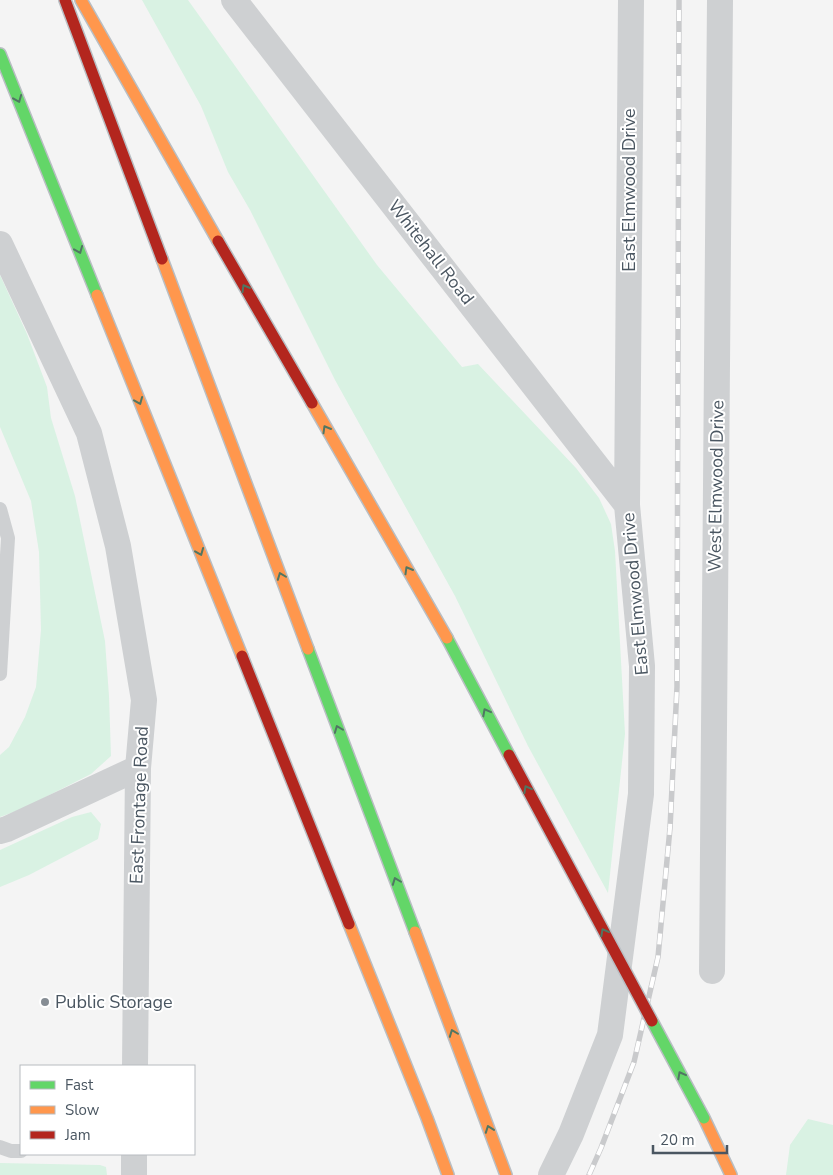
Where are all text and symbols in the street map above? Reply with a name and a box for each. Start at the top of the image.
one-way arrow [12,95,22,103]
street label: East Elmwood Drive [617,108,641,272]
street label: Whitehall Road [382,195,480,309]
one-way arrow [72,245,83,254]
one-way arrow [242,285,252,294]
one-way arrow [133,396,143,405]
street label: West Elmwood Drive [703,400,729,572]
one-way arrow [323,425,333,434]
street label: East Elmwood Drive [616,512,654,676]
one-way arrow [193,547,204,556]
one-way arrow [404,566,414,575]
one-way arrow [277,573,287,581]
one-way arrow [482,708,492,717]
one-way arrow [334,725,344,733]
street label: East Frontage Road [124,726,154,884]
one-way arrow [523,785,533,794]
one-way arrow [391,877,401,885]
one-way arrow [600,928,610,937]
place label: Public Storage [55,990,173,1014]
marker: Public Storage [39,996,51,1008]
one-way arrow [448,1029,459,1038]
legend [20,1065,195,1155]
one-way arrow [677,1071,687,1080]
text: Fast [65,1075,94,1095]
text: Slow [65,1100,100,1120]
scale bar [653,1122,727,1154]
text: Jam [64,1125,91,1145]
one-way arrow [485,1126,495,1134]
text: 20 m [660,1130,695,1150]

